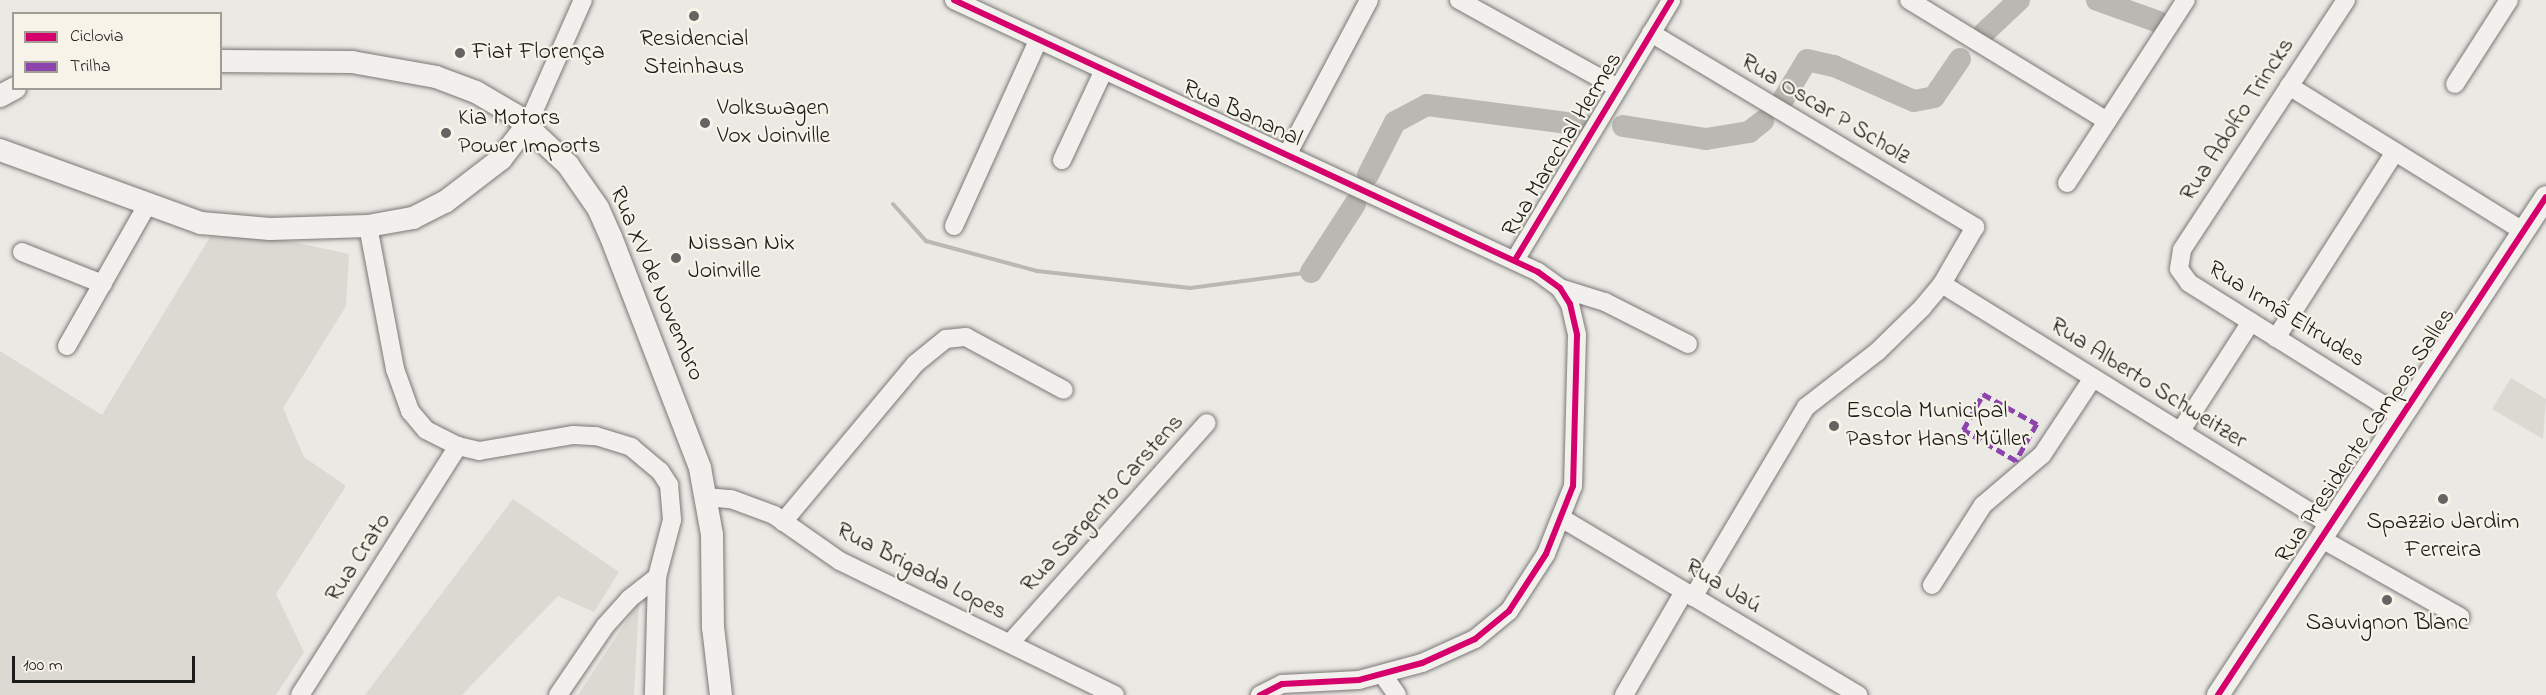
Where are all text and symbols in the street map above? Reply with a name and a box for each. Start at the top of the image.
marker: Residencial Steinhaus [687,9,701,23]
legend [12,12,222,90]
text: Ciclovia [70,24,123,50]
place label: Residencial Steinhaus [640,26,748,82]
street label: Rua Adolfo Trincks [2174,33,2302,207]
place label: Fiat Florença [472,39,605,67]
marker: Fiat Florença [453,46,467,60]
street label: Rua Marechal Hermes [1496,47,1630,243]
street label: Rua Oscar P Scholz [1735,48,1915,172]
text: Trilha [70,54,110,80]
street label: Rua Bananal [1178,74,1306,154]
place label: Volkswagen Vox Joinville [717,95,830,151]
place label: Kia Motors Power Imports [458,105,600,161]
marker: Volkswagen Vox Joinville [698,116,712,130]
marker: Kia Motors Power Imports [439,126,453,140]
street label: Rua XV de Novembro [602,183,710,385]
place label: Nissan Nix Joinville [688,230,795,286]
marker: Nissan Nix Joinville [669,251,683,265]
street label: Rua Irmã Eltrudes [2202,255,2370,375]
street label: Rua Presidente Campos Salles [2270,303,2462,569]
street label: Rua Alberto Schweitzer [2044,312,2252,456]
place label: Escola Municipal Pastor Hans Müller [1846,398,2029,454]
street label: Rua Sargento Carstens [1015,409,1191,599]
marker: Escola Municipal Pastor Hans Müller [1827,419,1841,433]
marker: Spazzio Jardim Ferreira [2436,492,2450,506]
street label: Rua Crato [320,508,398,608]
place label: Spazzio Jardim Ferreira [2367,509,2519,565]
street label: Rua Brigada Lopes [831,517,1011,627]
street label: Rua Jaú [1679,553,1767,621]
marker: Sauvignon Blanc [2380,593,2394,607]
place label: Sauvignon Blanc [2306,610,2468,638]
scale bar [15,644,198,682]
text: 100 m [23,653,63,679]

